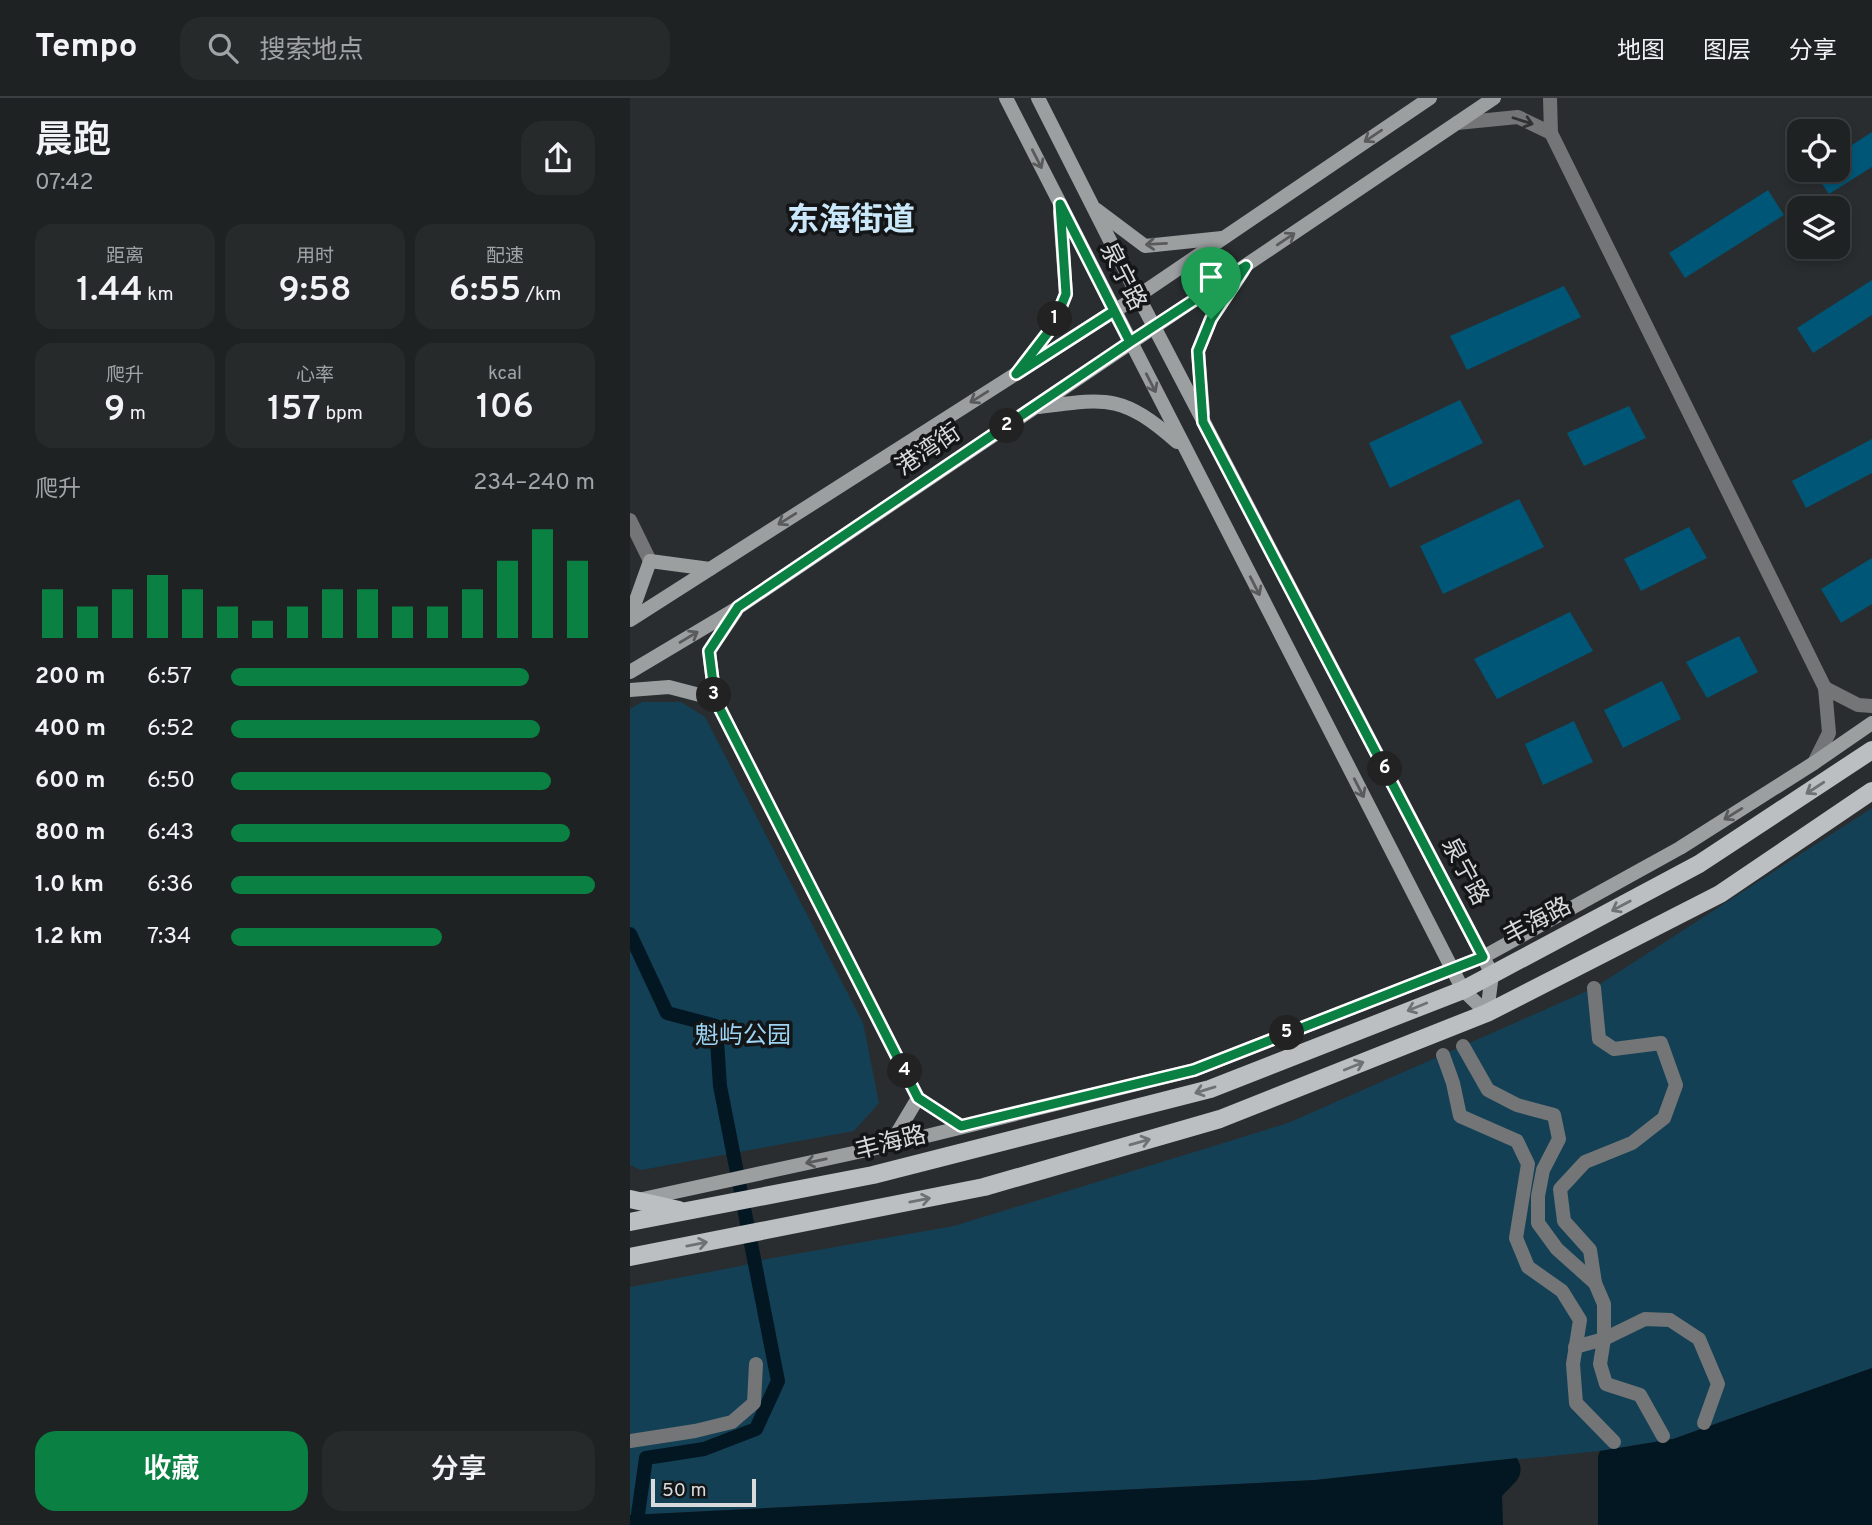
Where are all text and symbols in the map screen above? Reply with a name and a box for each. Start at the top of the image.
search box [180,17,670,80]
text: Tempo [35,27,138,69]
icon: search [204,29,242,67]
text: 搜索地点 [260,35,364,68]
text: 地图 [1617,37,1665,67]
text: 图层 [1703,37,1751,67]
text: 分享 [1789,37,1837,67]
one-way arrow [1511,116,1533,128]
text: 晨跑 [35,118,111,167]
map controls [1787,119,1850,259]
button: locate [1787,119,1850,182]
button: share [521,121,595,195]
one-way arrow [1364,129,1383,143]
one-way arrow [1030,148,1044,169]
text: 07:42 [35,169,94,198]
button: layers [1787,196,1850,259]
district label: 东海街道 [787,202,915,242]
one-way arrow [1275,232,1295,246]
street label: 泉宁路 [1092,238,1152,316]
one-way arrow [1145,238,1168,251]
text: 距离 [106,245,144,269]
text: 用时 [296,245,334,269]
text: 配速 [486,245,524,269]
pin [1181,247,1241,319]
icon: arrive [1192,258,1230,296]
text: 1.44 [76,269,143,313]
text: 9:58 [279,269,351,313]
text: 6:55 [449,269,521,313]
text: km [143,283,174,307]
text: /km [521,283,561,307]
pin: 1 [1038,302,1072,336]
text: 1 [1051,306,1058,330]
text: kcal [488,362,522,386]
text: 爬升 [106,364,144,388]
text: 心率 [296,364,334,388]
one-way arrow [1144,373,1158,393]
text: 106 [476,386,534,430]
text: 9 [104,388,125,432]
text: 157 [267,388,321,432]
one-way arrow [970,390,989,405]
text: m [125,402,146,426]
text: bpm [321,402,363,426]
pin: 2 [990,408,1024,444]
text: 2 [1001,413,1012,437]
street label: 港湾街 [891,418,967,484]
text: 234–240 m [473,469,595,498]
text: 爬升 [35,476,81,505]
one-way arrow [778,513,798,527]
one-way arrow [1249,575,1262,596]
one-way arrow [678,630,698,644]
text: 200 m [35,663,105,692]
text: 6:57 [147,663,192,692]
pin: 3 [696,678,732,712]
text: 3 [708,682,719,706]
text: 400 m [35,715,106,744]
text: 6:52 [147,715,194,744]
pin: 6 [1368,752,1402,786]
text: 6 [1379,756,1390,780]
text: 600 m [35,767,105,796]
text: 6:50 [147,767,195,796]
one-way arrow [1353,777,1366,798]
one-way arrow [1806,781,1825,795]
one-way arrow [1724,808,1744,822]
text: 800 m [35,819,105,848]
text: 6:43 [147,819,194,848]
street label: 泉宁路 [1434,833,1494,911]
text: 1.0 km [35,871,104,900]
text: 6:36 [147,871,193,900]
street label: 丰海路 [1499,892,1577,952]
one-way arrow [1611,900,1632,913]
text: 1.2 km [35,923,103,952]
text: 7:34 [147,923,191,952]
one-way arrow [1407,1002,1429,1015]
pin: 5 [1270,1016,1304,1051]
text: 5 [1281,1020,1292,1044]
park label: 魁屿公园 [695,1022,791,1052]
pin: 4 [888,1054,922,1088]
text: 4 [898,1058,911,1082]
one-way arrow [1343,1058,1365,1071]
one-way arrow [1195,1084,1217,1097]
street label: 丰海路 [852,1121,930,1167]
one-way arrow [1129,1135,1151,1148]
one-way arrow [805,1155,828,1169]
one-way arrow [908,1192,931,1206]
one-way arrow [685,1236,708,1250]
button: 收藏 [35,1431,308,1511]
button: 分享 [322,1431,595,1511]
scale bar [651,1476,756,1508]
text: 50 m [662,1479,707,1503]

